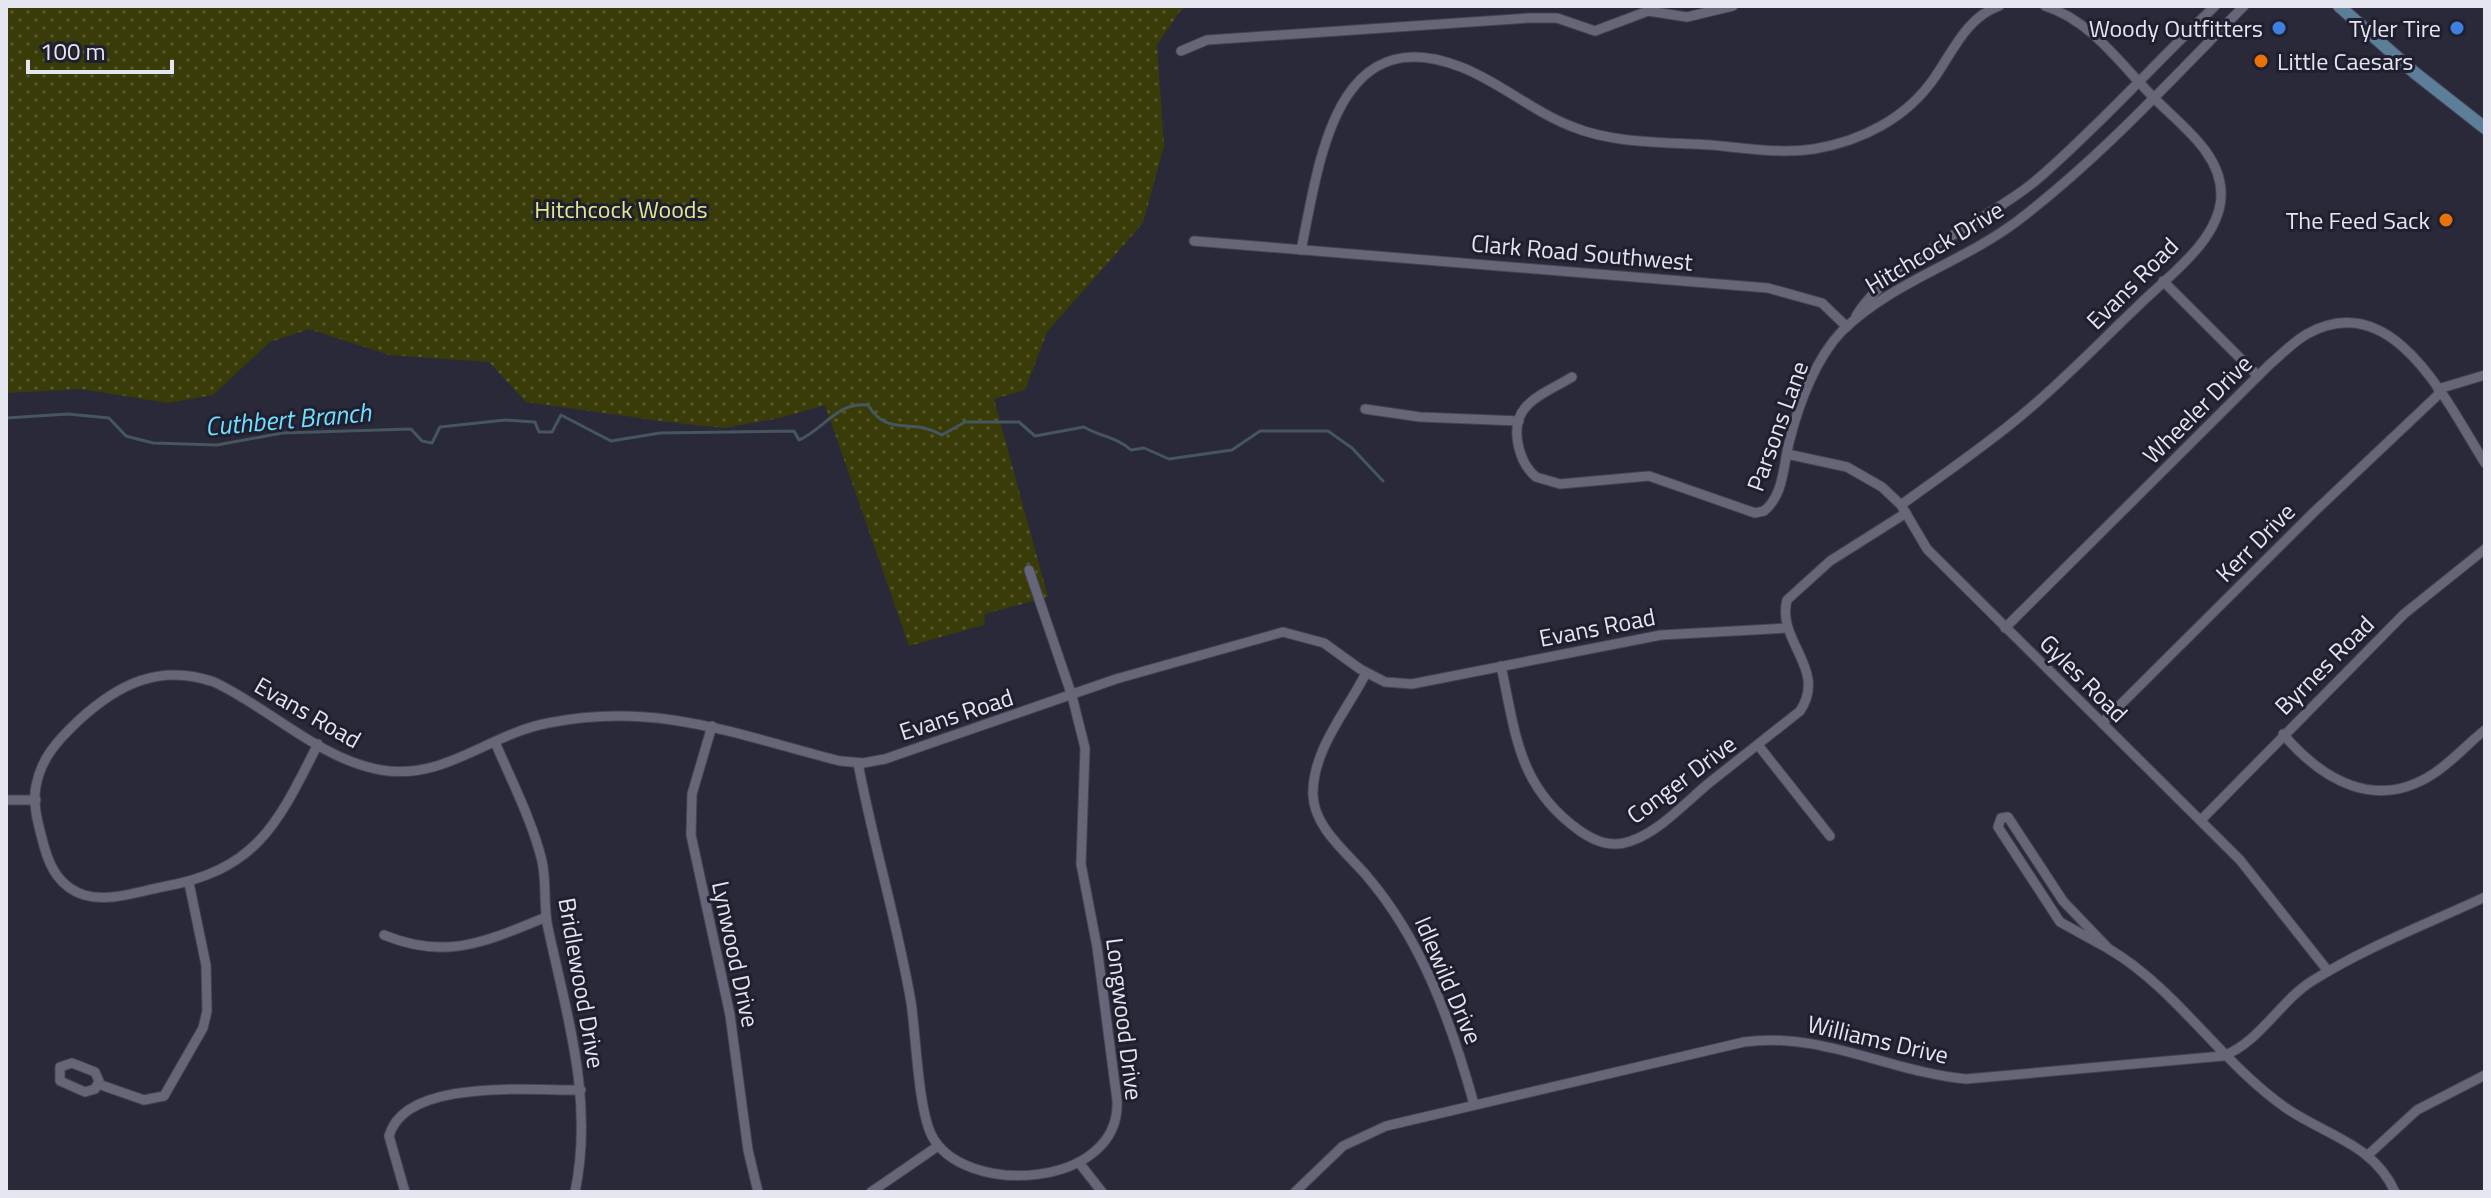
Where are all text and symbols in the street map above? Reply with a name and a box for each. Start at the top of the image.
place label: Woody Outfitters [2089,10,2263,46]
place label: Tyler Tire [2349,10,2441,46]
marker: Woody Outfitters [2270,19,2288,37]
marker: Tyler Tire [2448,19,2466,37]
scale bar [28,24,172,74]
text: 100 m [40,33,106,69]
place label: Little Caesars [2277,43,2413,79]
marker: Little Caesars [2252,52,2270,70]
park label: Hitchcock Woods [534,191,708,227]
street label: Hitchcock Drive [1858,191,2010,303]
place label: The Feed Sack [2286,202,2431,238]
marker: The Feed Sack [2437,211,2455,229]
street label: Clark Road Southwest [1470,224,1695,280]
street label: Evans Road [2078,229,2186,337]
street label: Wheeler Drive [2134,346,2260,472]
street label: Parsons Lane [1737,356,1817,496]
water label: Cuthbert Branch [203,392,374,446]
street label: Kerr Drive [2207,494,2303,590]
street label: Evans Road [1536,598,1658,656]
street label: Byrnes Road [2266,607,2382,723]
street label: Gyles Road [2032,626,2136,730]
street label: Evans Road [248,667,368,757]
street label: Evans Road [894,679,1018,749]
street label: Conger Drive [1619,726,1743,832]
street label: Lynwood Drive [703,878,769,1030]
street label: Bridlewood Drive [549,895,615,1071]
street label: Idlewild Drive [1406,911,1492,1049]
street label: Longwood Drive [1097,936,1153,1102]
street label: Williams Drive [1804,1005,1952,1073]

